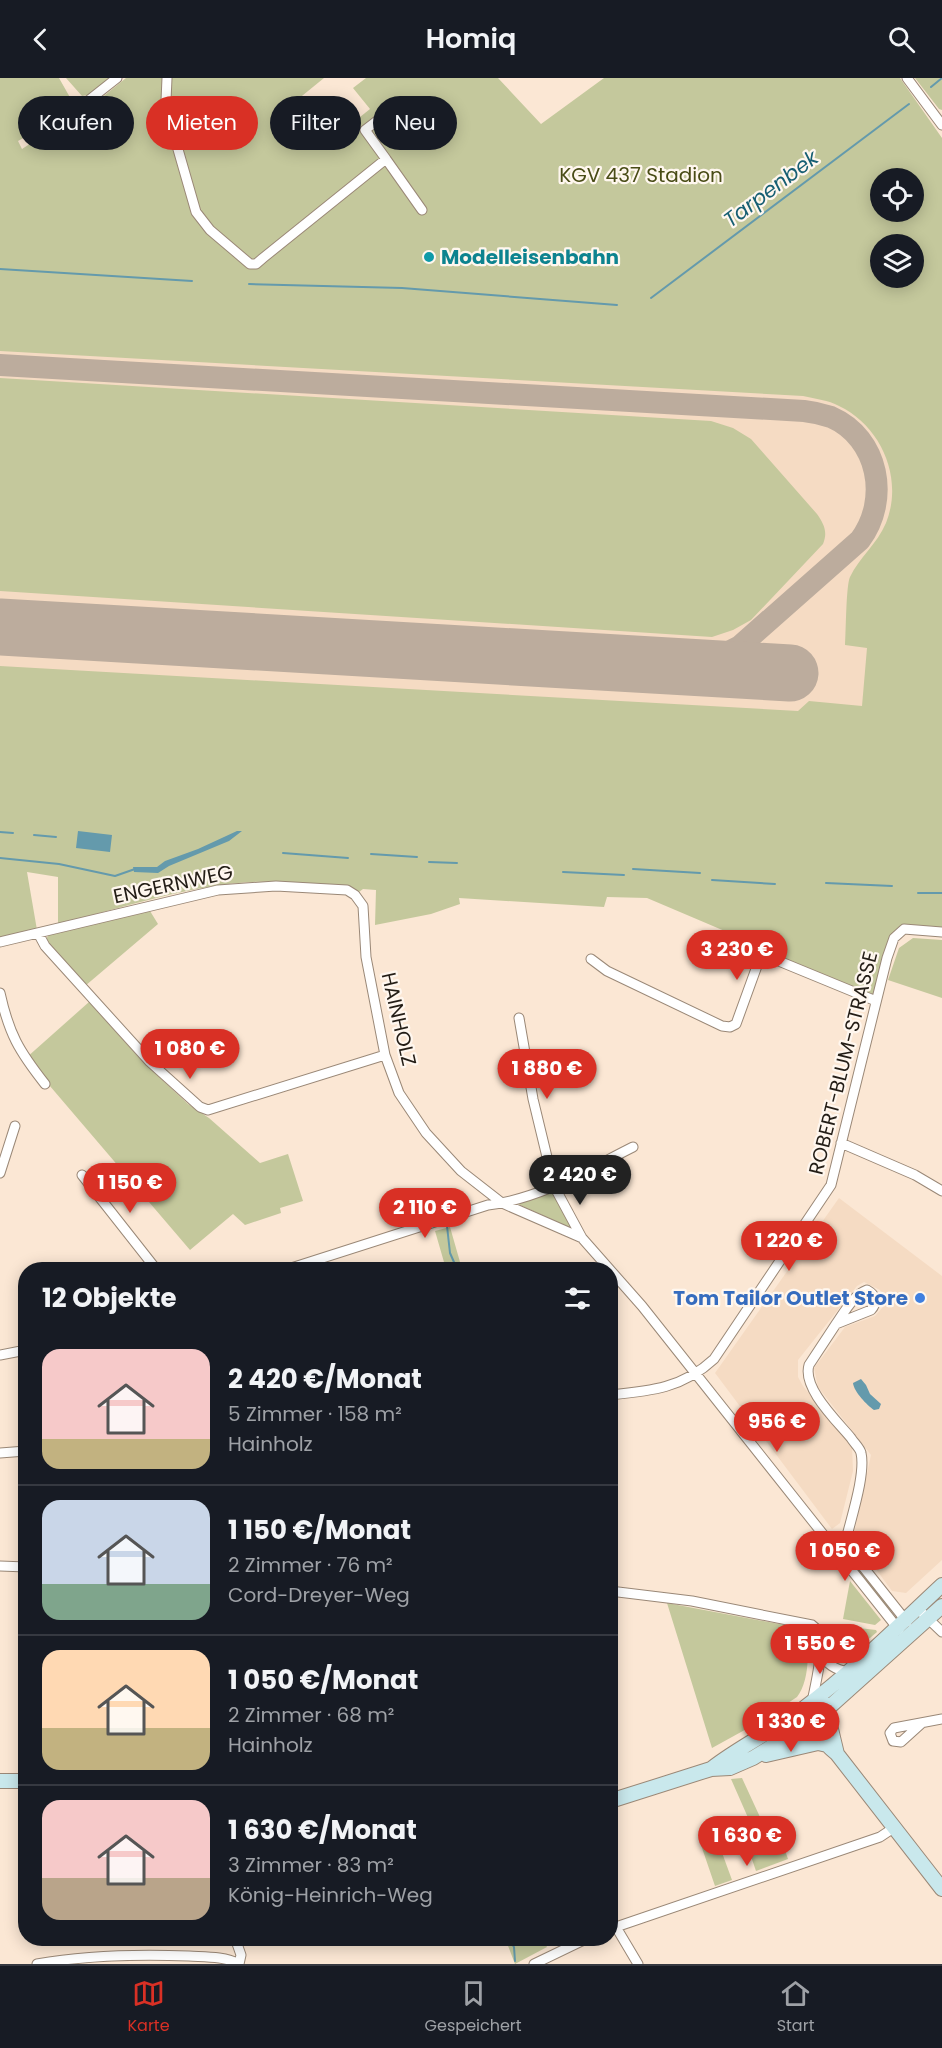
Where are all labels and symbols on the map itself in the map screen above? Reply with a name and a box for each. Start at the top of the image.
water label: Tarpenbek [717,143,825,234]
park label: KGV 437 Stadion [559,161,723,189]
place label: Modelleisenbahn [441,243,619,271]
marker: Modelleisenbahn [422,250,436,264]
street label: ENGERNWEG [111,858,235,910]
pin: 3 230 € [682,930,792,981]
street label: ROBERT-BLUM-STRASSE [802,949,884,1177]
street label: HAINHOLZ [375,969,423,1069]
pin: 1 080 € [135,1029,245,1080]
pin: 1 880 € [492,1049,602,1100]
pin: 2 420 € [525,1155,635,1206]
pin: 1 150 € [75,1163,185,1214]
pin: 2 110 € [370,1188,480,1239]
pin: 1 220 € [734,1221,844,1272]
place label: Tom Tailor Outlet Store [673,1284,908,1312]
marker: Tom Tailor Outlet Store [913,1291,927,1305]
pin: 956 € [735,1402,819,1453]
pin: 1 050 € [790,1531,900,1582]
pin: 1 550 € [765,1624,875,1675]
pin: 1 330 € [736,1702,846,1753]
pin: 1 630 € [692,1816,802,1867]

